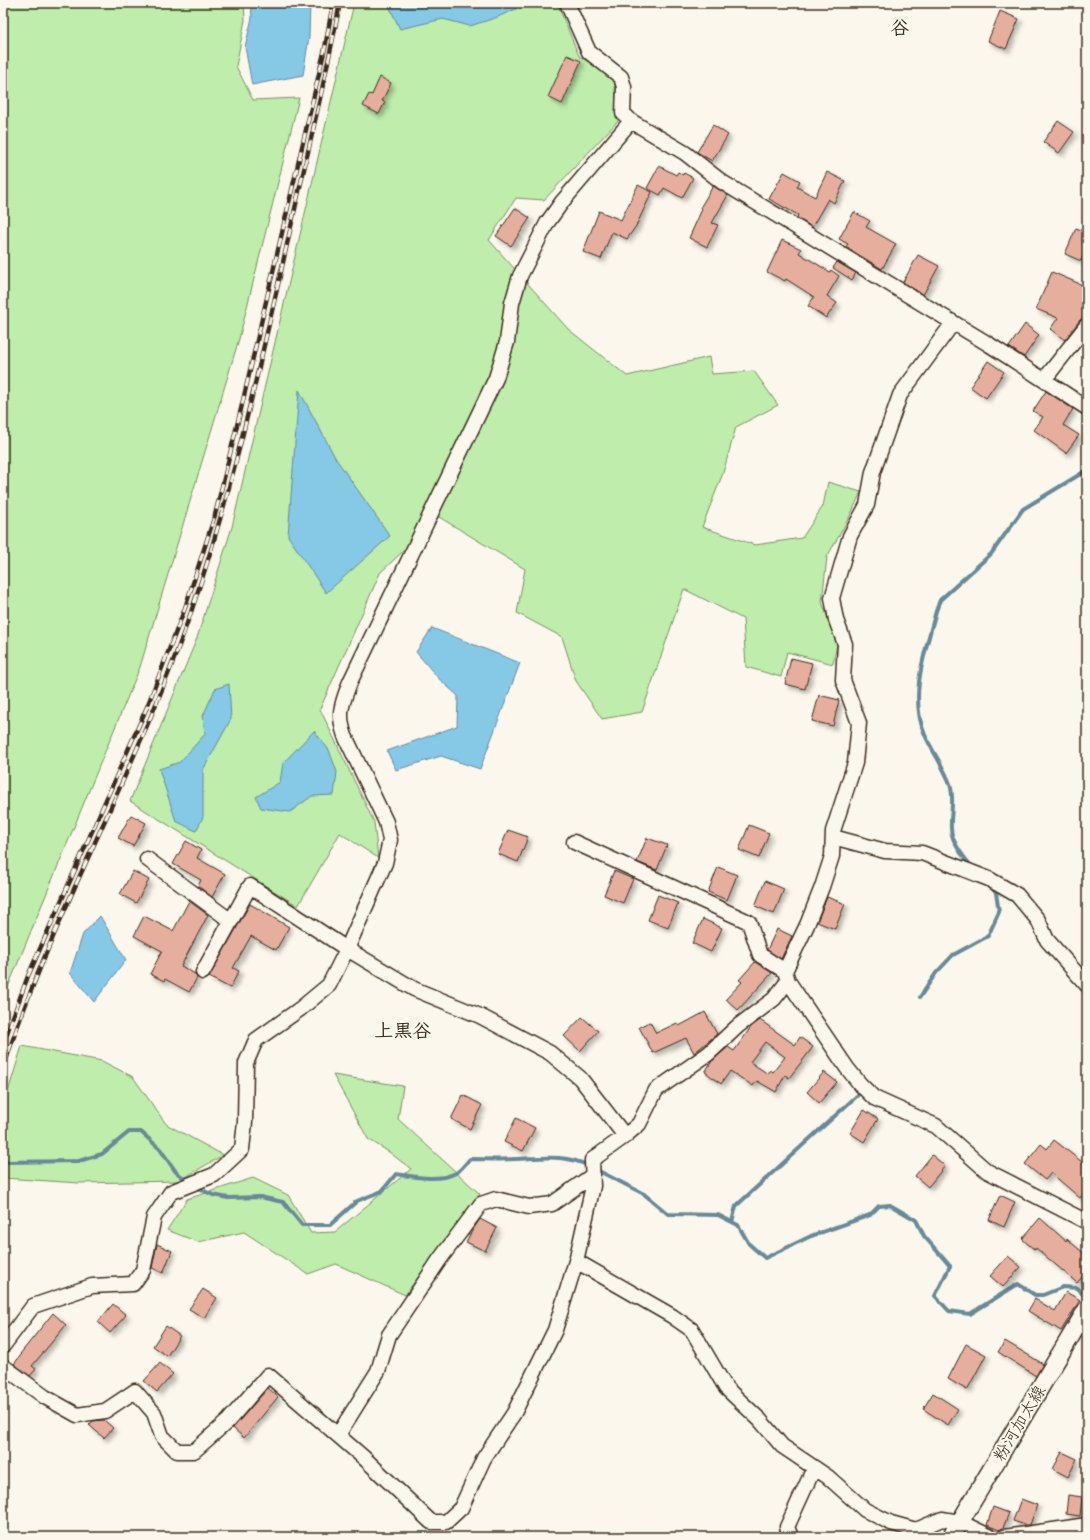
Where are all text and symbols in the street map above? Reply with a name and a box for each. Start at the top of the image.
district label: 谷 [890,16,910,43]
district label: 上黒谷 [374,1019,432,1046]
street label: 粉河加太線 [988,1381,1053,1467]

